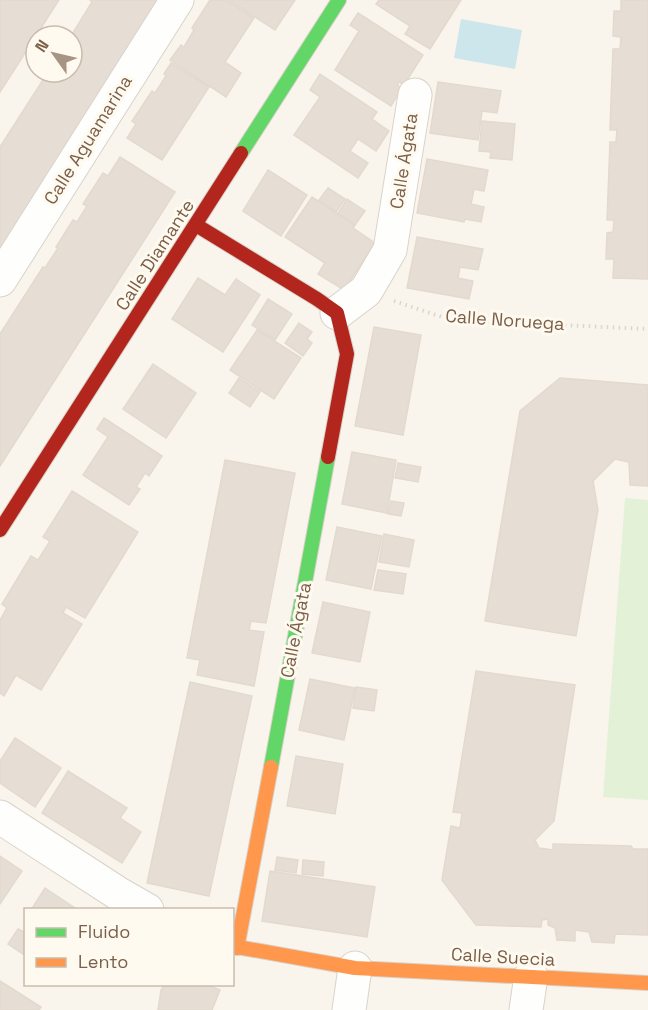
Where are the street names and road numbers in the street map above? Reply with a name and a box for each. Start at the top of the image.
street label: Calle Aguamarina [38,71,137,209]
street label: Calle Ágata [385,111,422,211]
street label: Calle Diamante [110,195,199,315]
street label: Calle Noruega [445,304,565,335]
street label: Calle Ágata [275,580,316,680]
street label: Calle Suecia [450,942,556,971]

